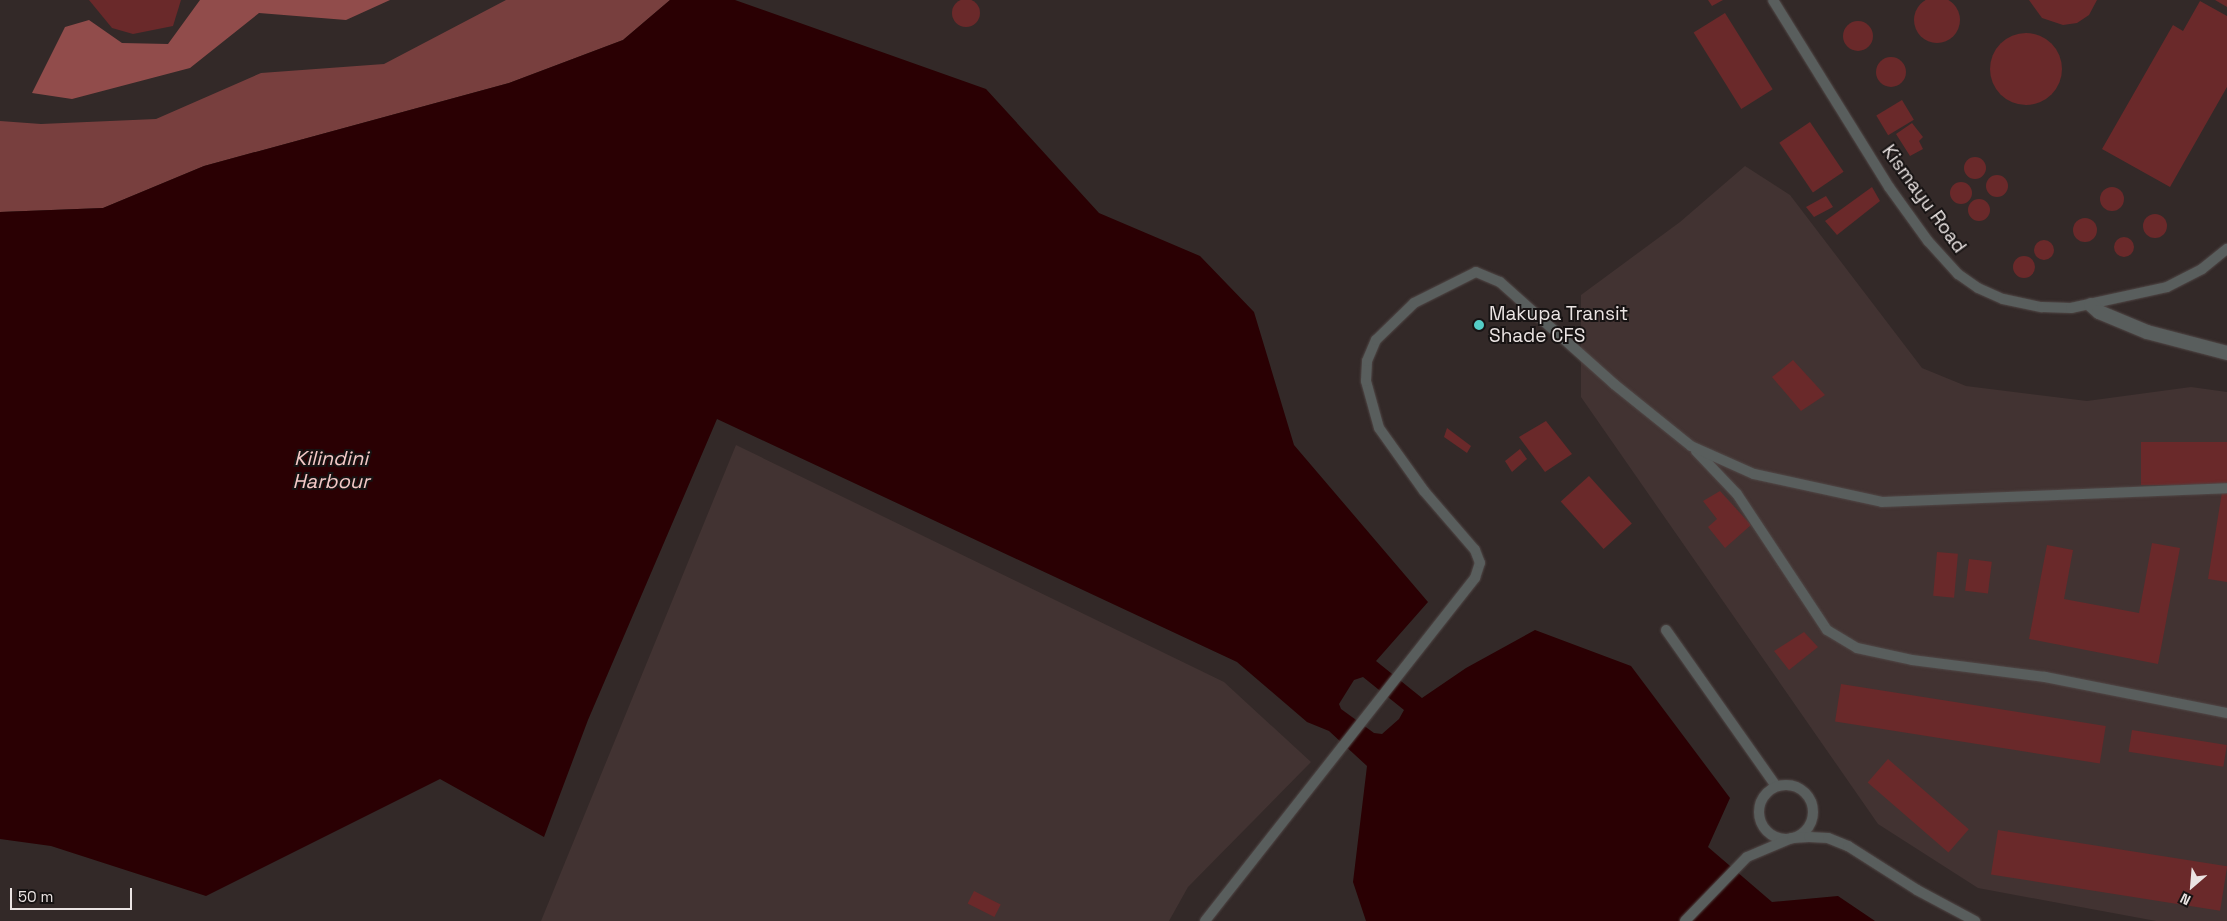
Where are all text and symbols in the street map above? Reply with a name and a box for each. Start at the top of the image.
street label: Kismayu Road [1877,140,1971,258]
place label: Makupa Transit Shade CFS [1489,303,1629,347]
marker: Makupa Transit Shade CFS [1473,319,1485,331]
water label: Kilindini Harbour [292,447,370,494]
north arrow [2167,861,2217,911]
scale bar [12,878,135,910]
text: 50 m [18,887,53,906]
text: N [2177,889,2193,910]

